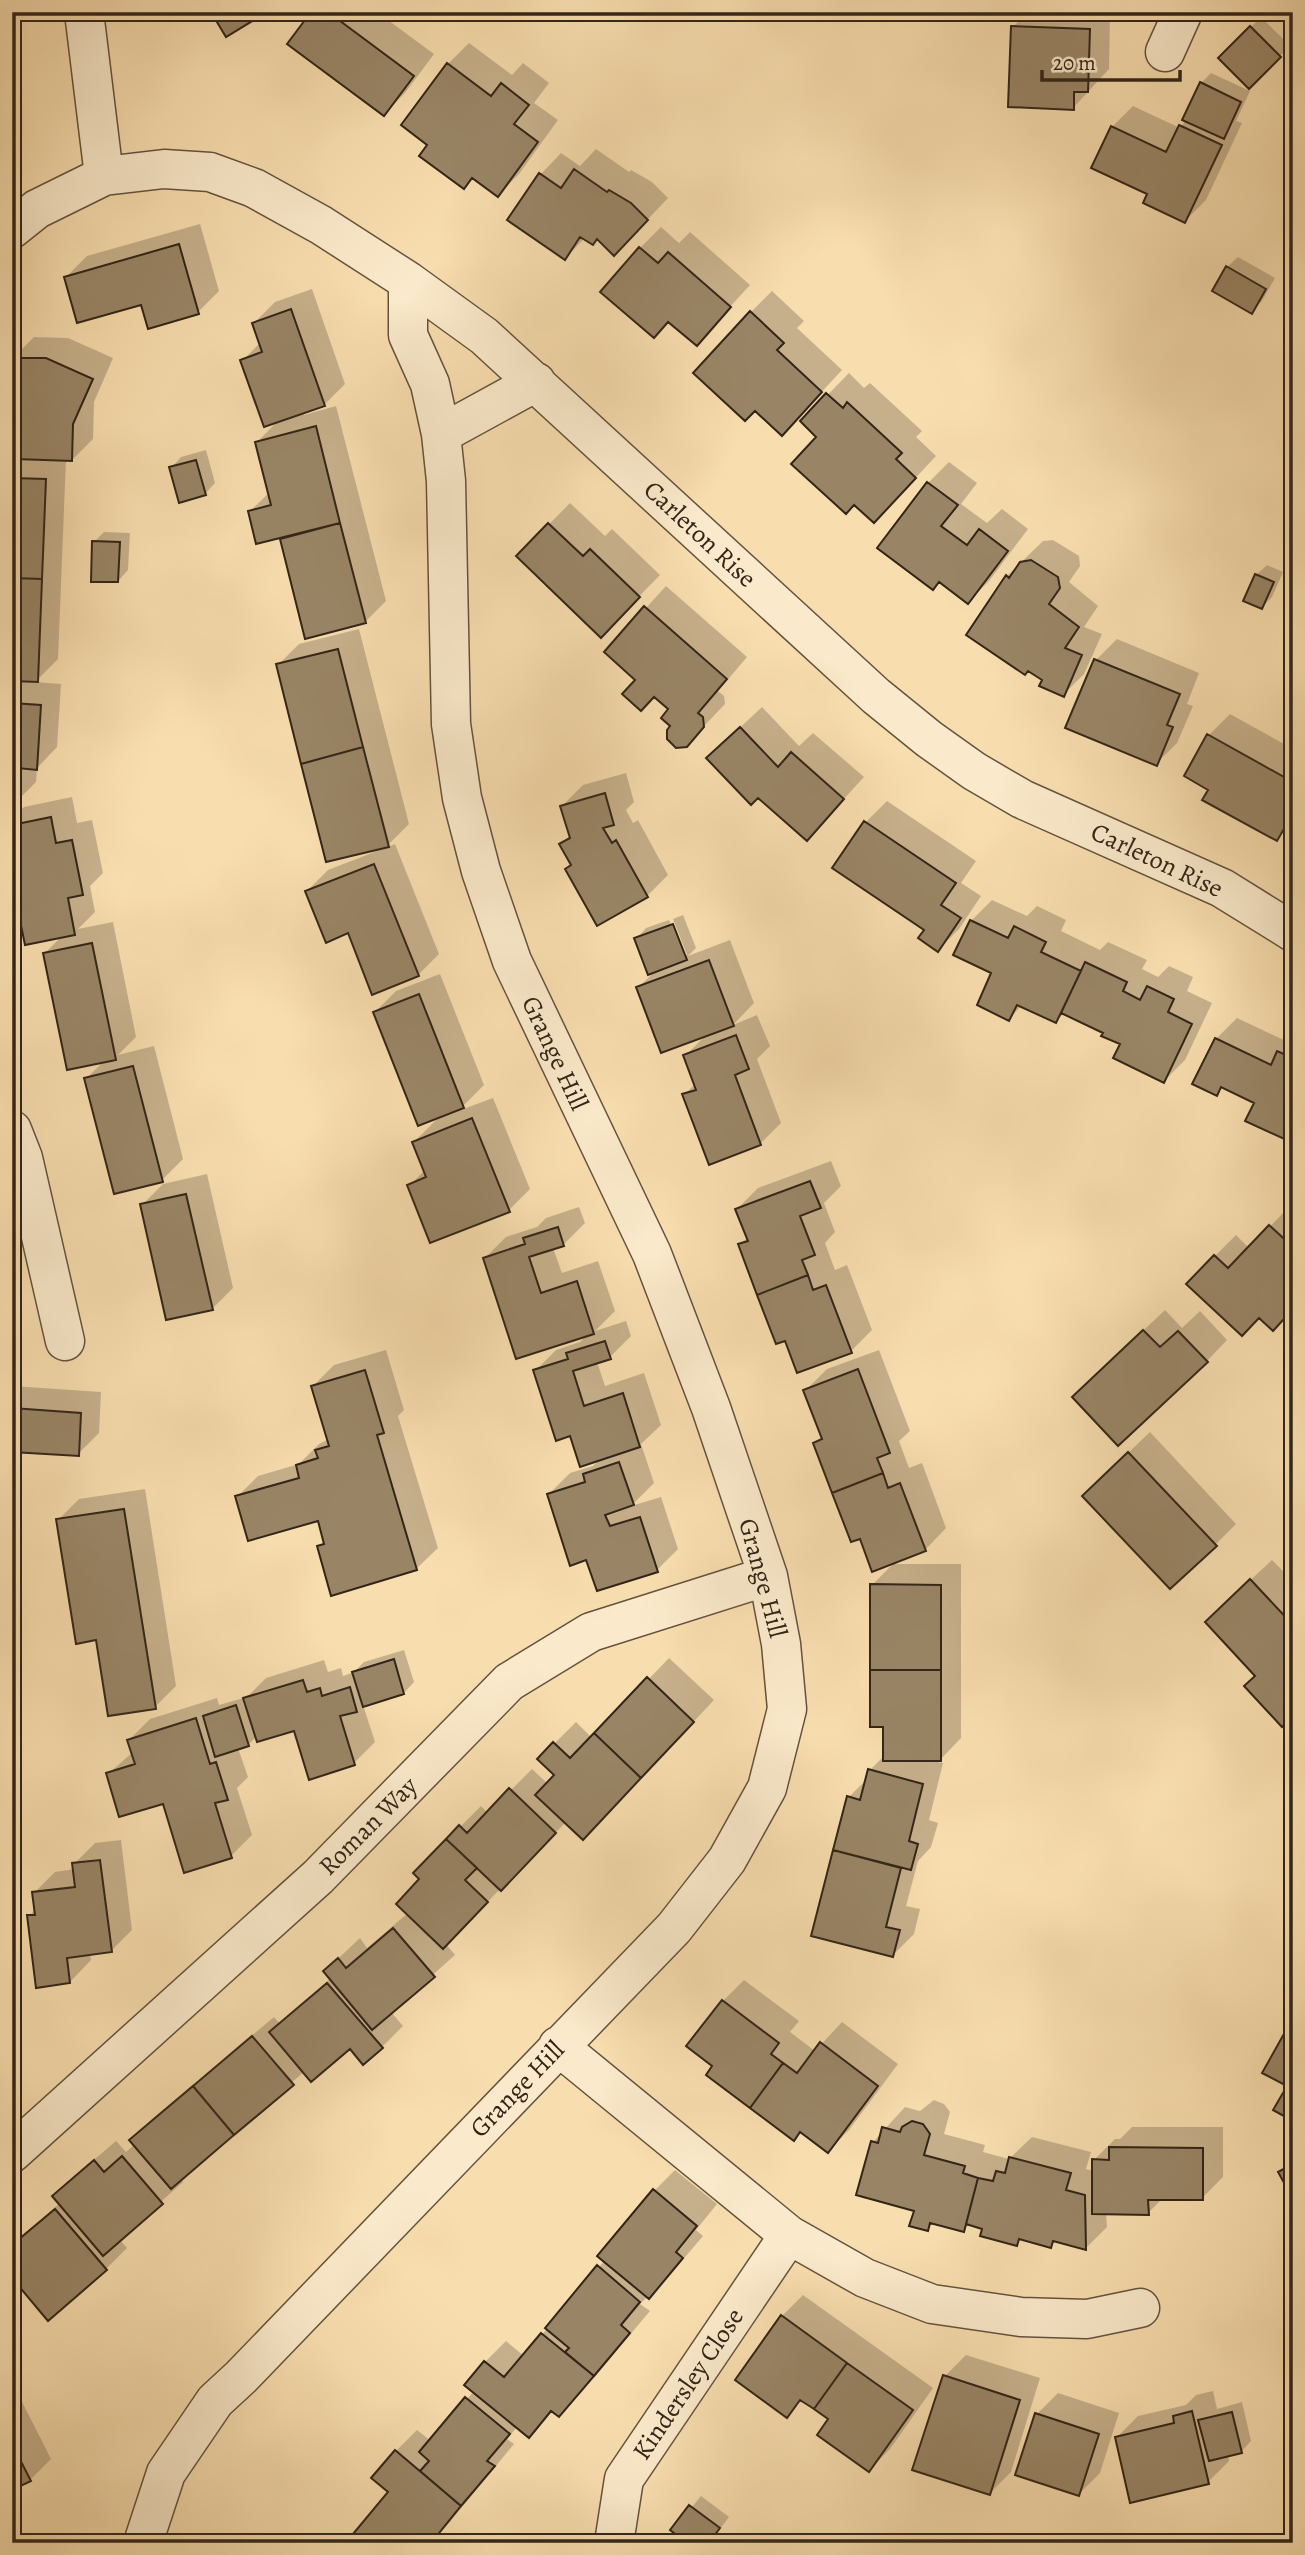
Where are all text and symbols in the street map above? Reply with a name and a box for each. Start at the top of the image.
scale bar [1042,38,1181,82]
text: 20 m [1053,49,1096,77]
street label: Carleton Rise [636,473,764,595]
street label: Carleton Rise [1085,814,1229,906]
street label: Grange Hill [513,990,597,1116]
street label: Grange Hill [730,1515,796,1641]
street label: Roman Way [311,1769,425,1883]
street label: Grange Hill [462,2033,572,2145]
street label: Kindersley Close [624,2301,752,2467]

